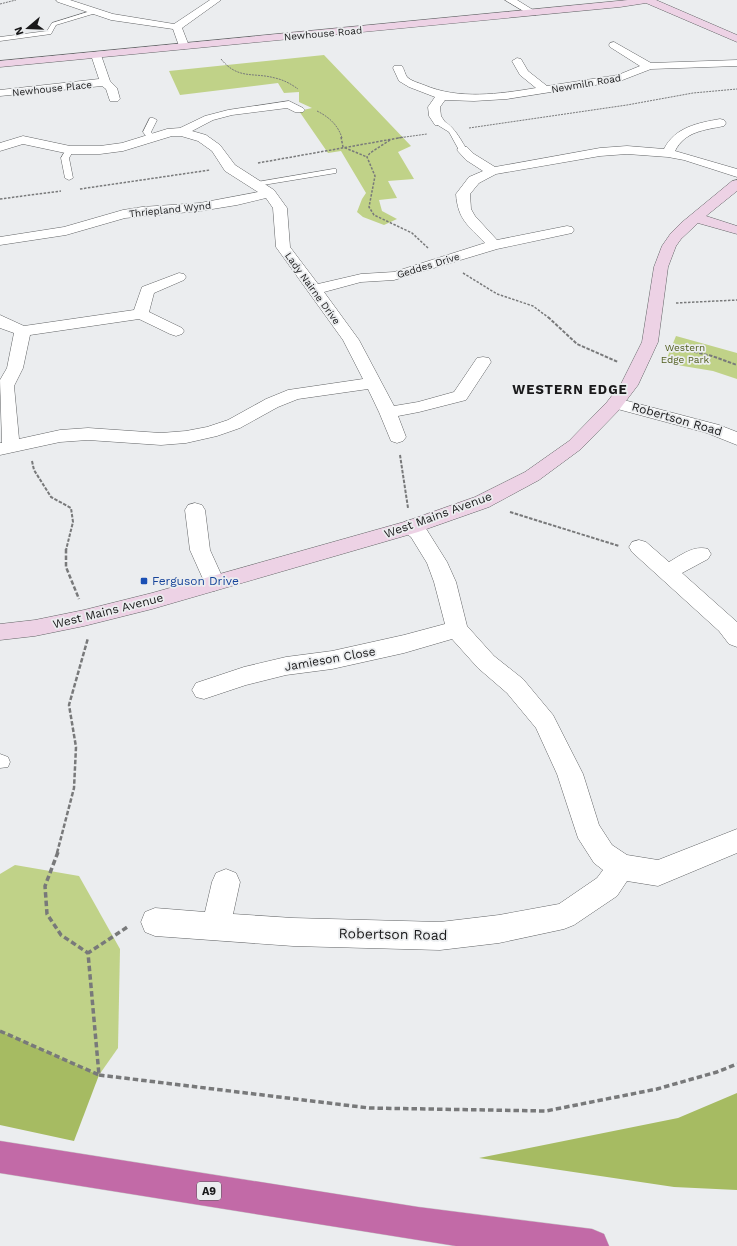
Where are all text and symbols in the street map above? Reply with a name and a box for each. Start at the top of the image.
north arrow [8,8,48,48]
text: N [12,25,26,37]
street label: Newhouse Road [283,25,363,42]
street label: Newmiln Road [550,72,622,95]
street label: Newhouse Place [12,79,93,98]
street label: Thriepland Wynd [129,200,212,219]
street label: Lady Nairne Drive [283,250,342,327]
street label: Geddes Drive [396,251,461,280]
park label: Western Edge Park [661,342,710,365]
district label: WESTERN EDGE [512,382,628,397]
street label: Robertson Road [630,399,724,439]
street label: West Mains Avenue [382,489,494,541]
place label: Ferguson Drive [152,574,239,588]
marker: Ferguson Drive [139,576,149,586]
street label: West Mains Avenue [51,590,165,632]
street label: Jamieson Close [283,644,377,674]
street label: Robertson Road [338,925,448,943]
road number: A9 [197,1182,221,1200]

